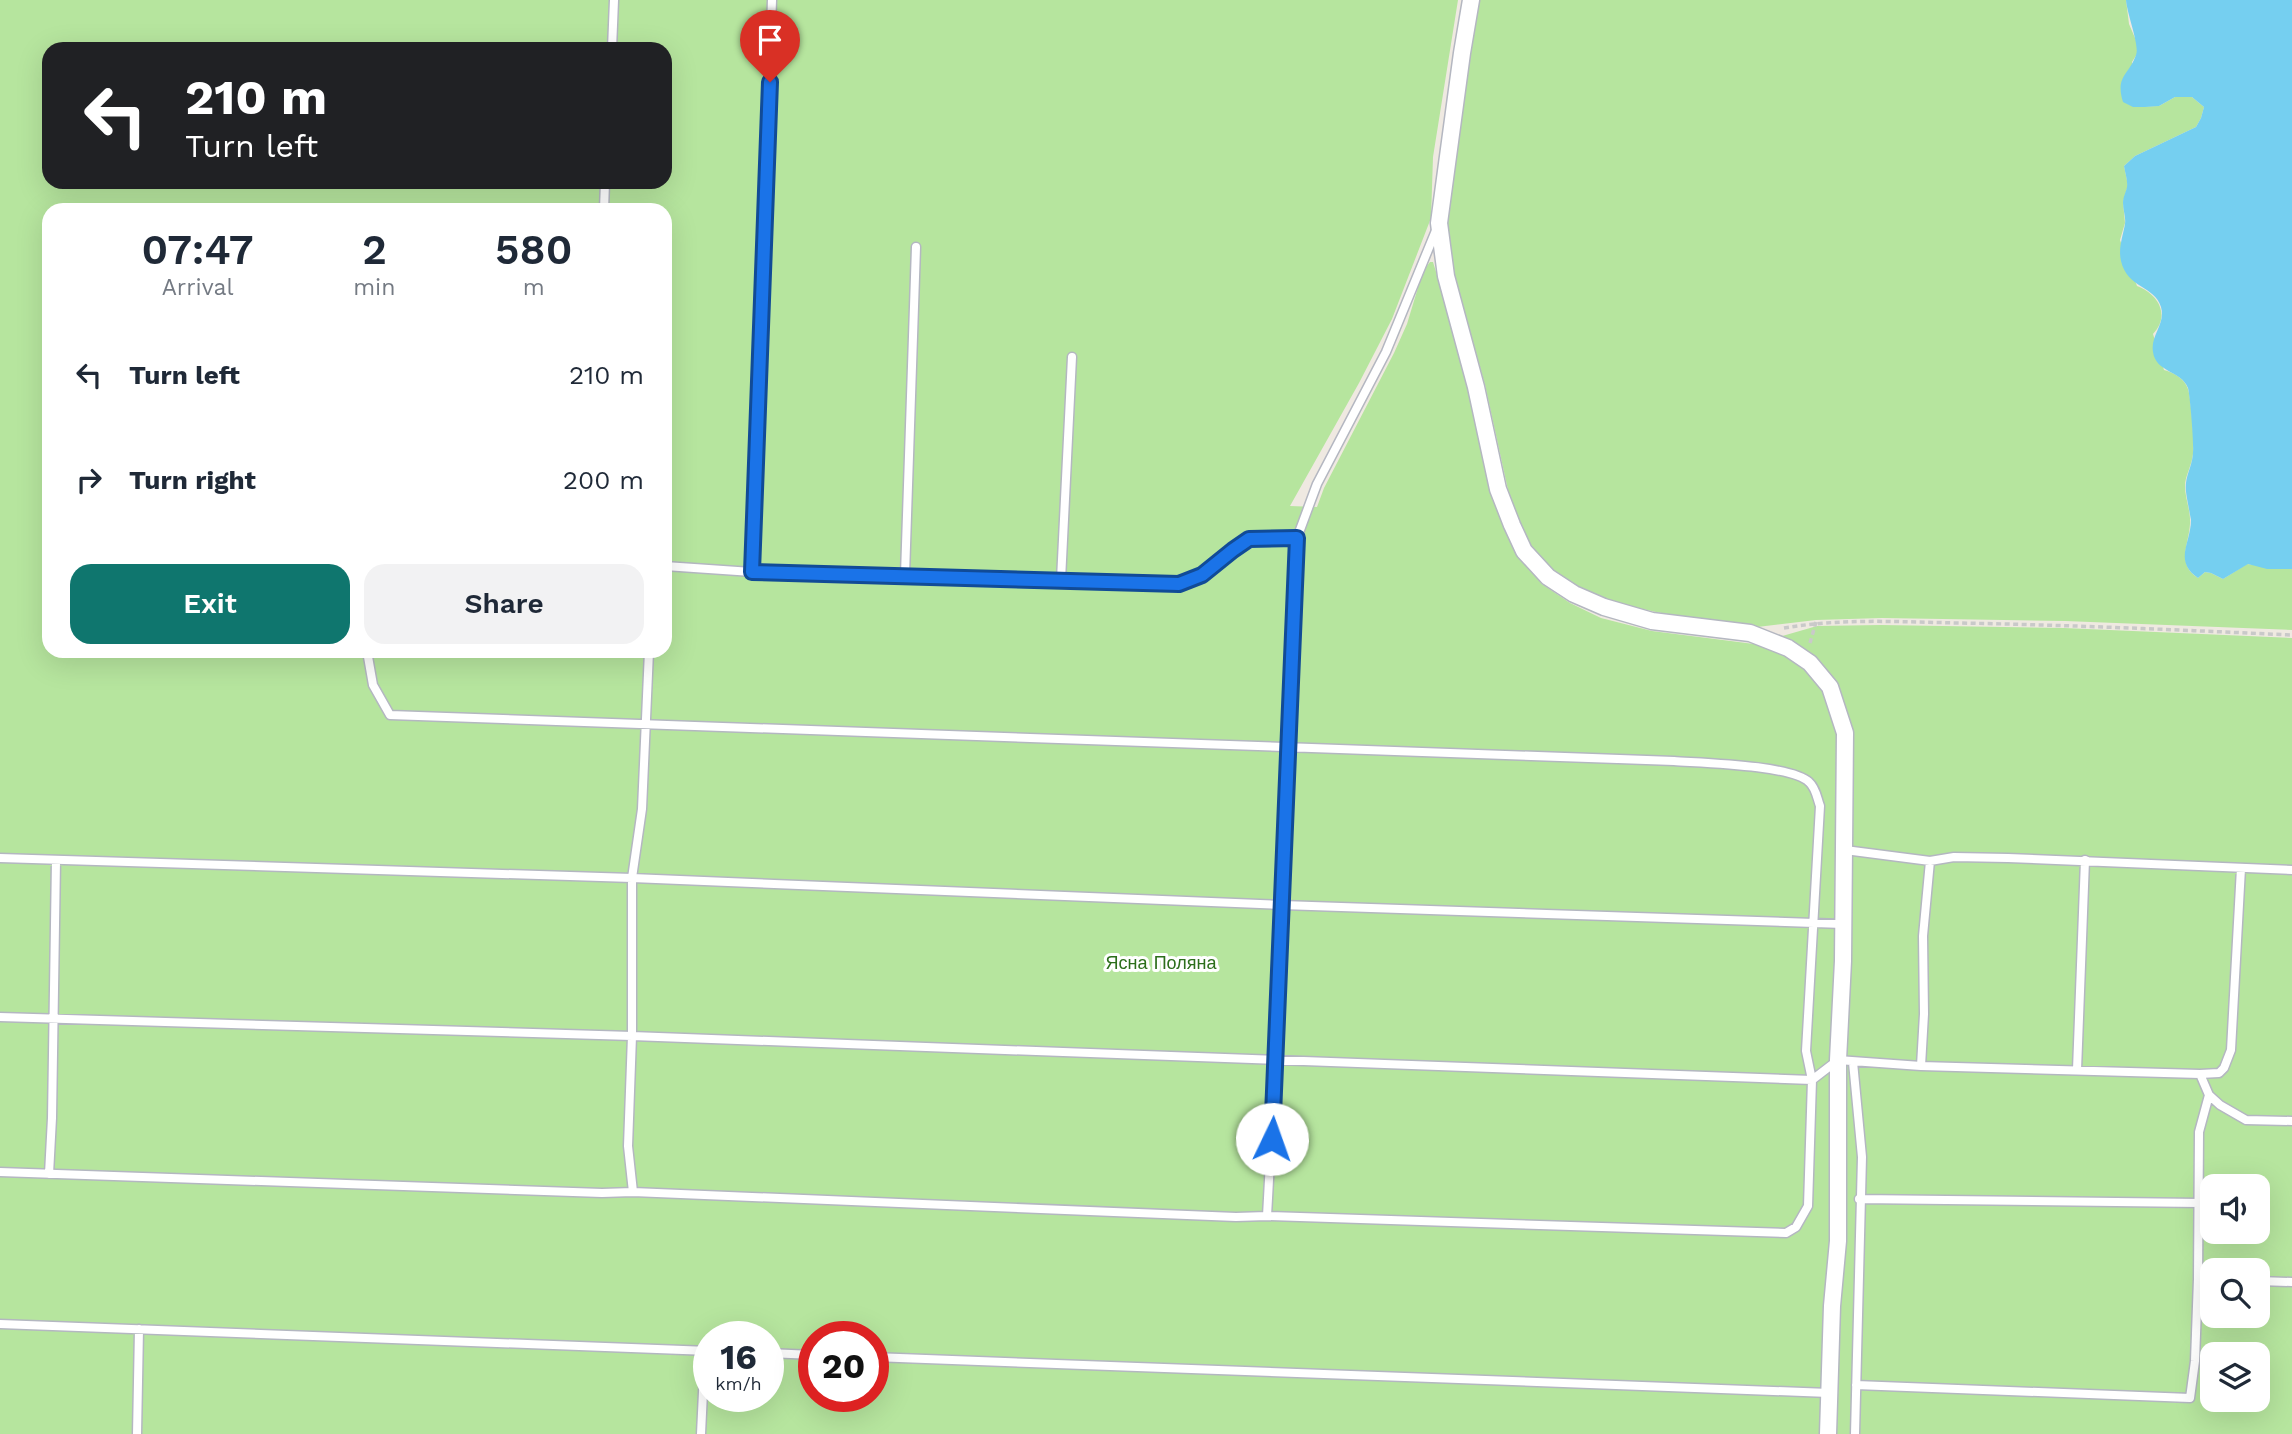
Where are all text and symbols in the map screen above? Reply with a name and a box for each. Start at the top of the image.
pin [740,10,800,82]
icon: arrive [751,21,789,59]
text: 210 m [185,68,327,126]
icon: left [70,70,161,161]
text: Turn left [185,127,318,165]
text: 07:47 [142,225,254,274]
text: 2 [362,225,387,274]
text: 580 [495,225,572,274]
text: Arrival [162,274,233,301]
text: min [353,274,395,301]
text: m [523,274,545,301]
icon: left [70,356,108,394]
text: Turn left [129,360,240,390]
text: 210 m [569,360,644,390]
icon: right [70,461,108,499]
text: Turn right [129,465,256,495]
text: 200 m [563,465,644,495]
button: Exit [70,564,350,644]
button: Share [364,564,644,644]
park label: Ясна Поляна [1106,952,1217,973]
position arrow [1235,1102,1309,1176]
map controls [2200,1174,2270,1412]
button: sound [2200,1174,2270,1244]
button: search [2200,1258,2270,1328]
speed limit sign: 20 [798,1321,889,1412]
text: 16 [720,1336,757,1378]
button: layers [2200,1342,2270,1412]
text: km/h [715,1373,762,1394]

